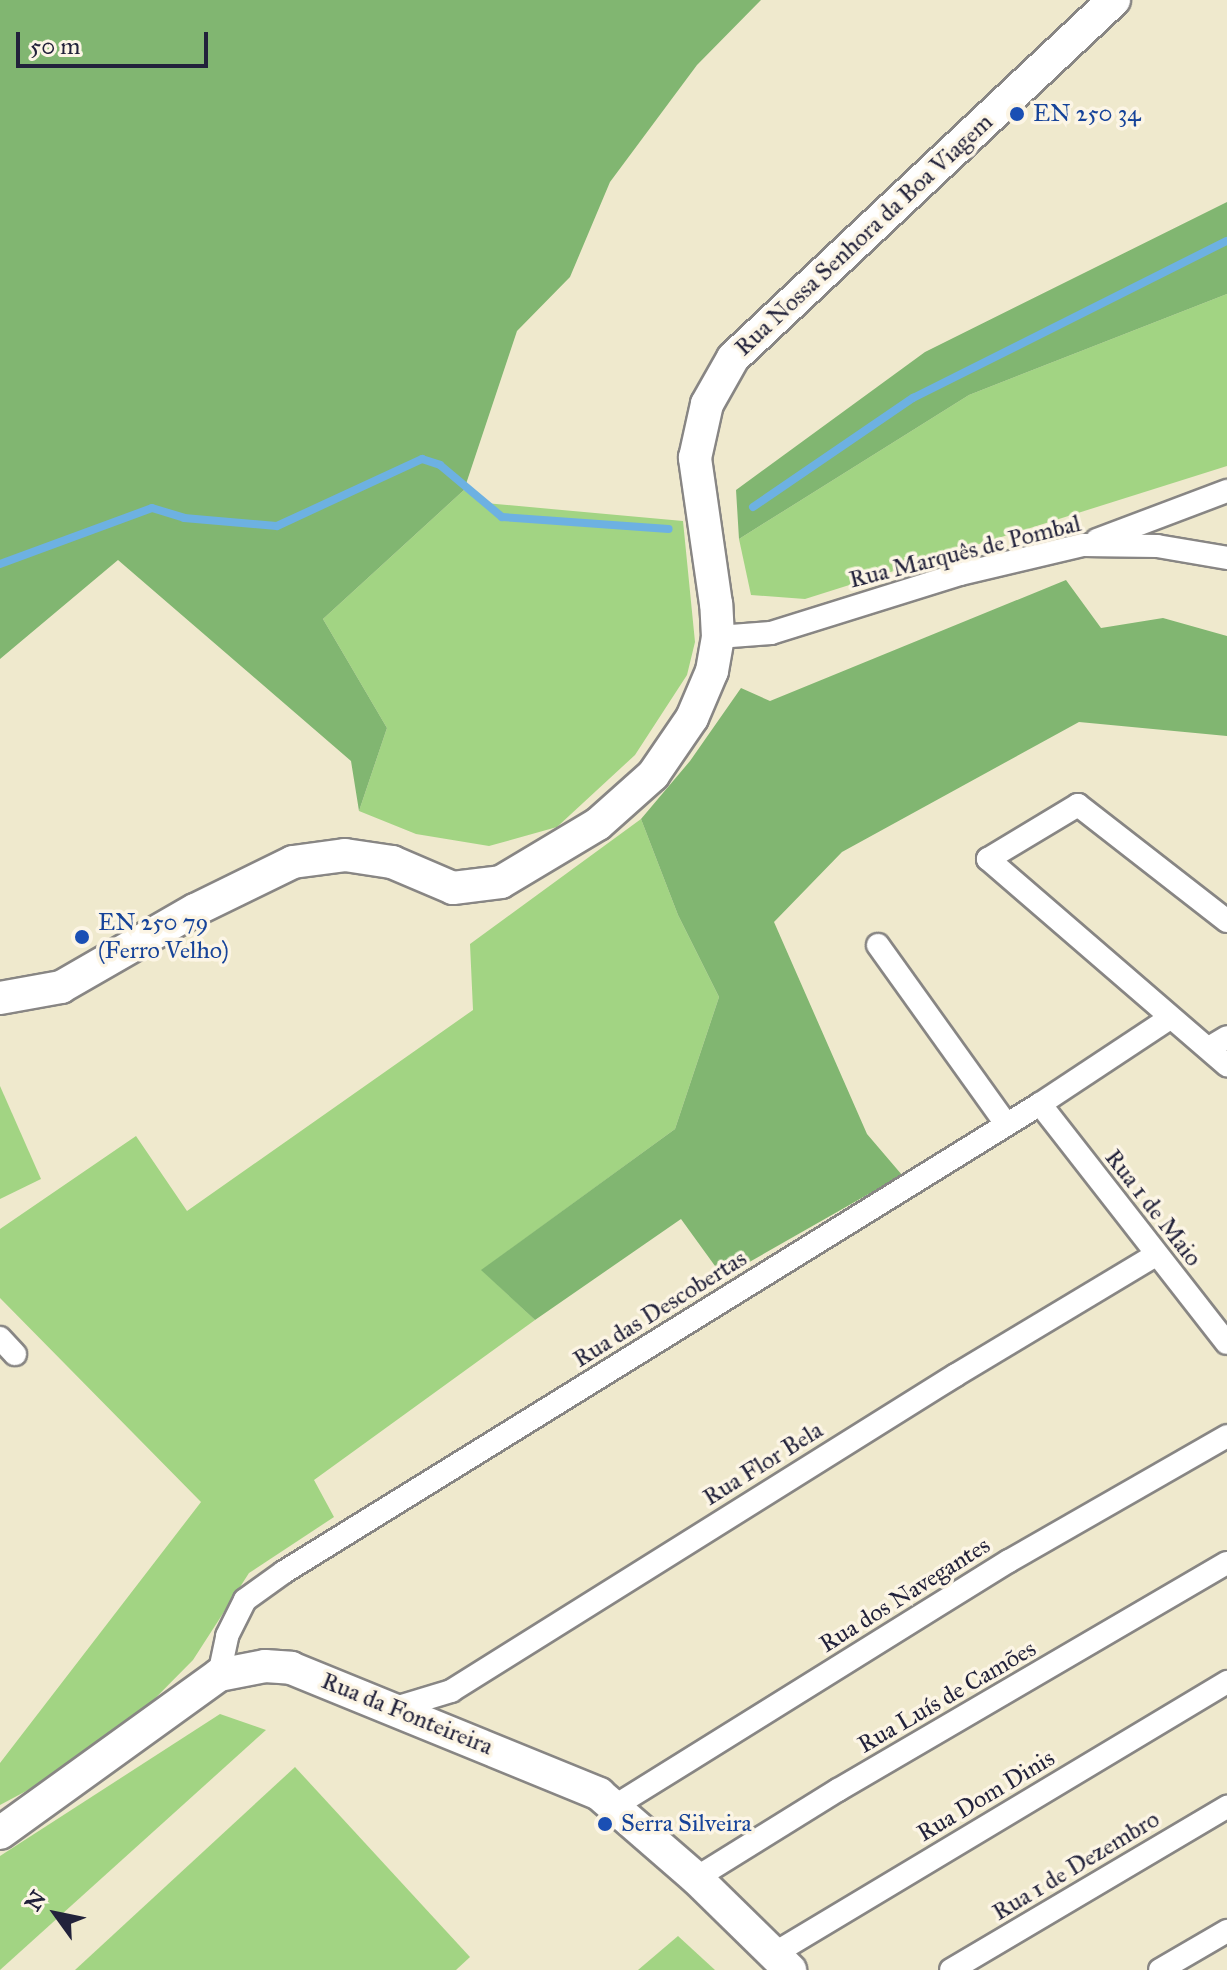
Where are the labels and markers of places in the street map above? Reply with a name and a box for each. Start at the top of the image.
place label: EN 250 34 [1033,100,1141,128]
marker: EN 250 34 [1008,105,1026,123]
place label: EN 250 79 (Ferro Velho) [98,909,229,965]
marker: EN 250 79 (Ferro Velho) [73,928,91,946]
place label: Serra Silveira [621,1810,752,1838]
marker: Serra Silveira [596,1815,614,1833]

